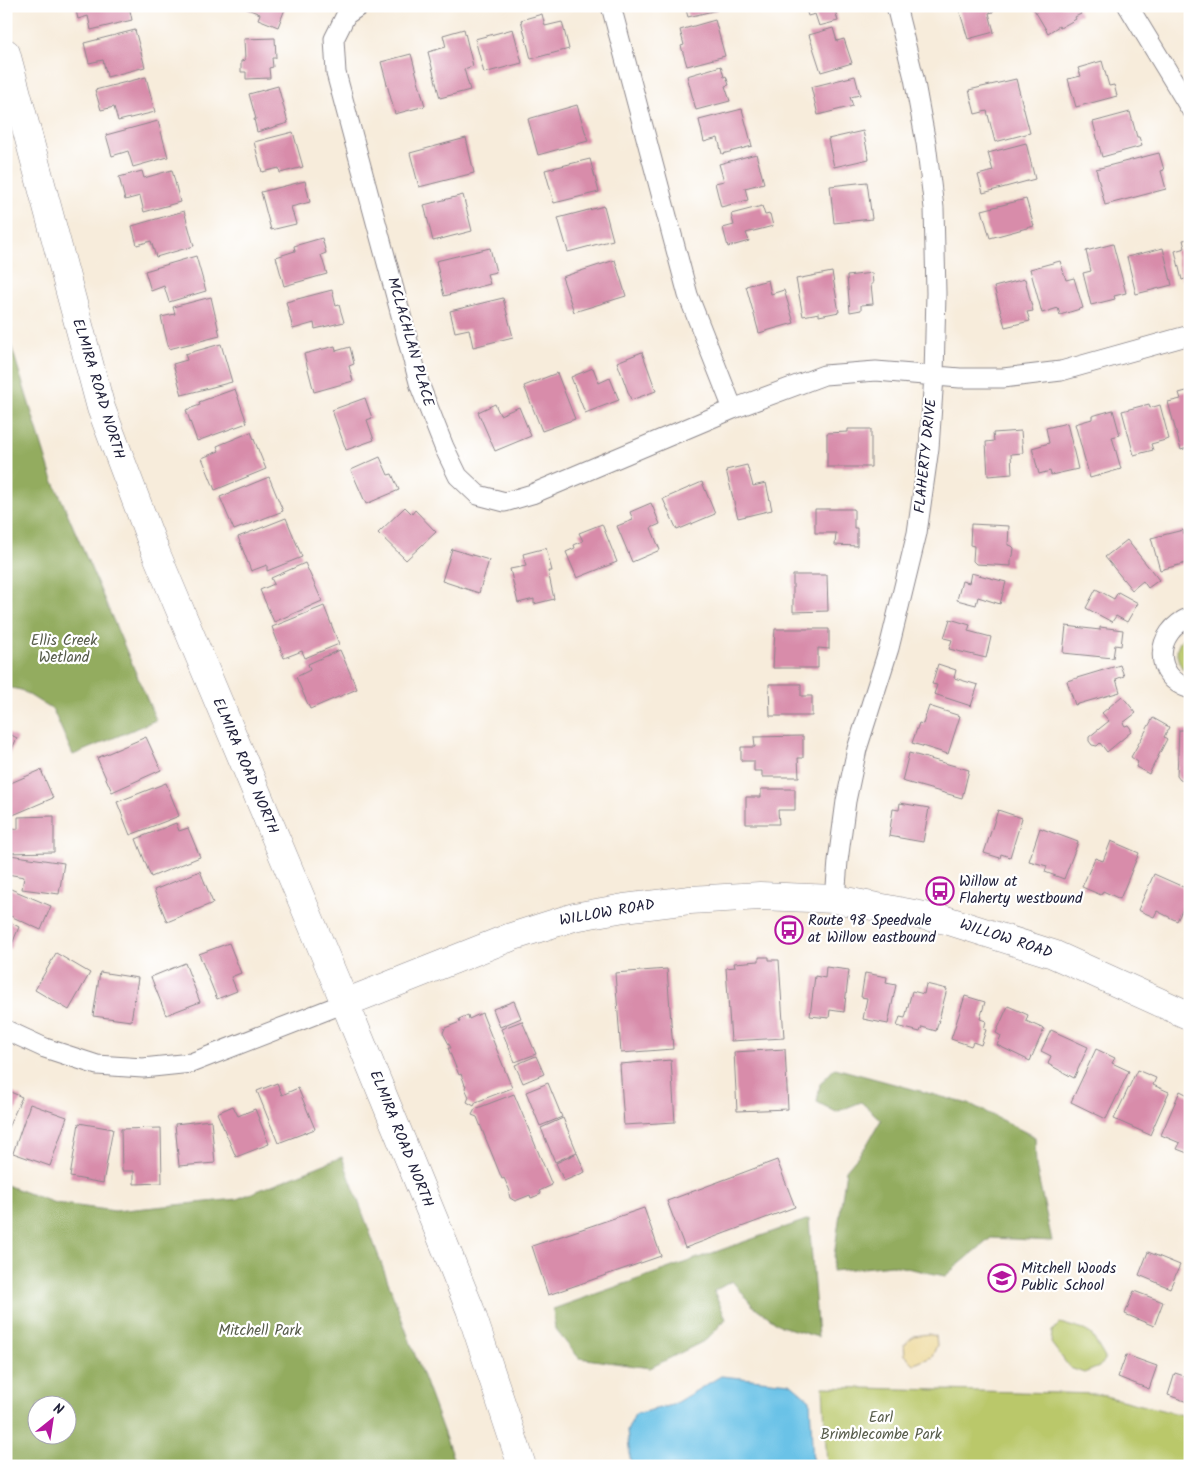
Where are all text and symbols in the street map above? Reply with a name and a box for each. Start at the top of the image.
street label: MCLACHLAN PLACE [380,274,440,411]
street label: ELMIRA ROAD NORTH [65,316,131,462]
street label: FLAHERTY DRIVE [908,396,944,515]
park label: Ellis Creek Wetland [31,629,98,670]
street label: ELMIRA ROAD NORTH [205,694,285,838]
place label: Willow at Flaherty westbound [959,870,1083,911]
bus stop icon: Willow at Flaherty westbound [925,876,955,906]
street label: WILLOW ROAD [557,893,657,933]
place label: Route 98 Speedvale at Willow eastbound [808,909,936,950]
street label: WILLOW ROAD [956,913,1056,965]
bus stop icon: Route 98 Speedvale at Willow eastbound [774,915,804,945]
street label: ELMIRA ROAD NORTH [362,1067,440,1211]
place label: Mitchell Woods Public School [1021,1257,1117,1298]
school or university icon: Mitchell Woods Public School [987,1263,1017,1293]
park label: Mitchell Park [218,1319,303,1343]
north arrow [28,1394,78,1444]
text: N [49,1398,67,1421]
park label: Earl Brimblecombe Park [820,1406,943,1447]

